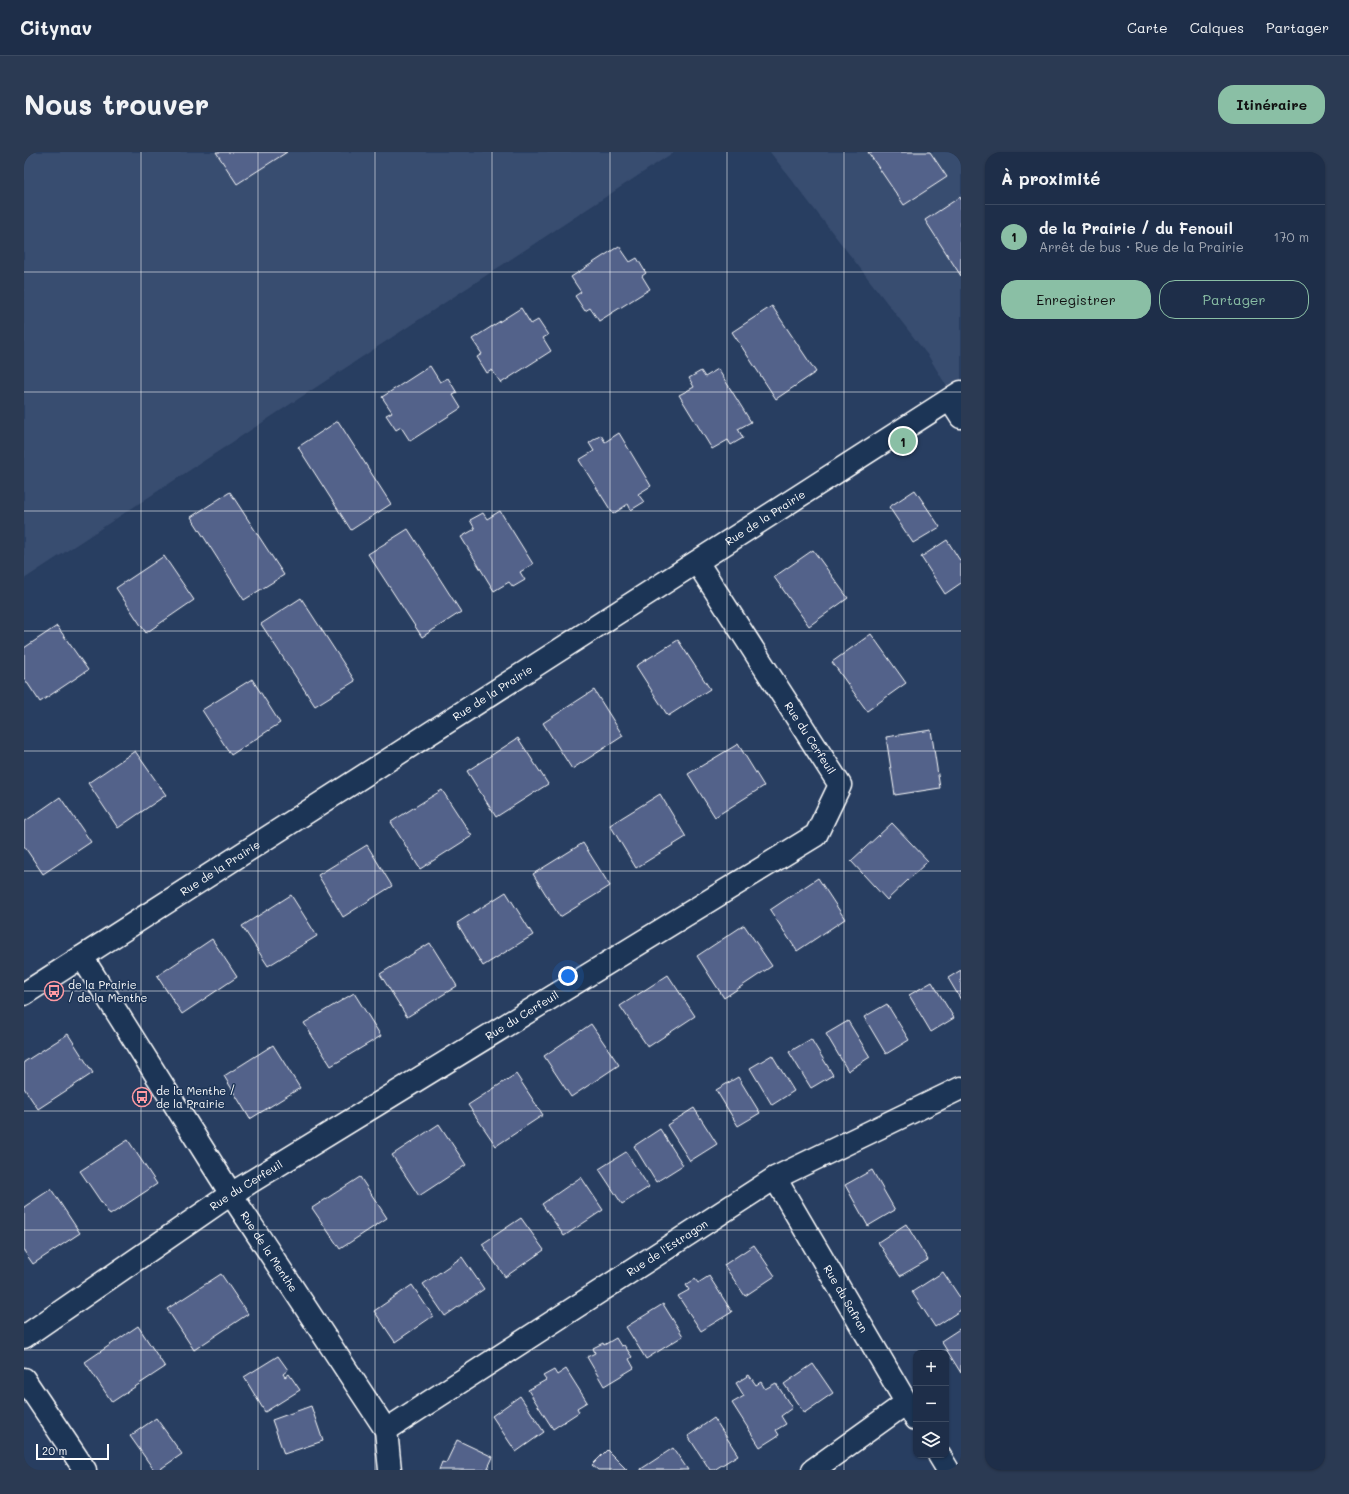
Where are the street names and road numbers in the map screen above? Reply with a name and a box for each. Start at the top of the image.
street label: Rue de la Prairie [722,486,808,549]
street label: Rue de la Prairie [450,661,535,724]
street label: Rue du Cerfeuil [781,699,839,777]
street label: Rue de la Prairie [177,836,263,899]
street label: Rue du Cerfeuil [482,987,561,1043]
street label: Rue du Cerfeuil [206,1156,285,1214]
street label: Rue de la Menthe [237,1208,301,1295]
street label: Rue de l'Estragon [623,1216,710,1279]
street label: Rue du Safran [821,1262,872,1335]

